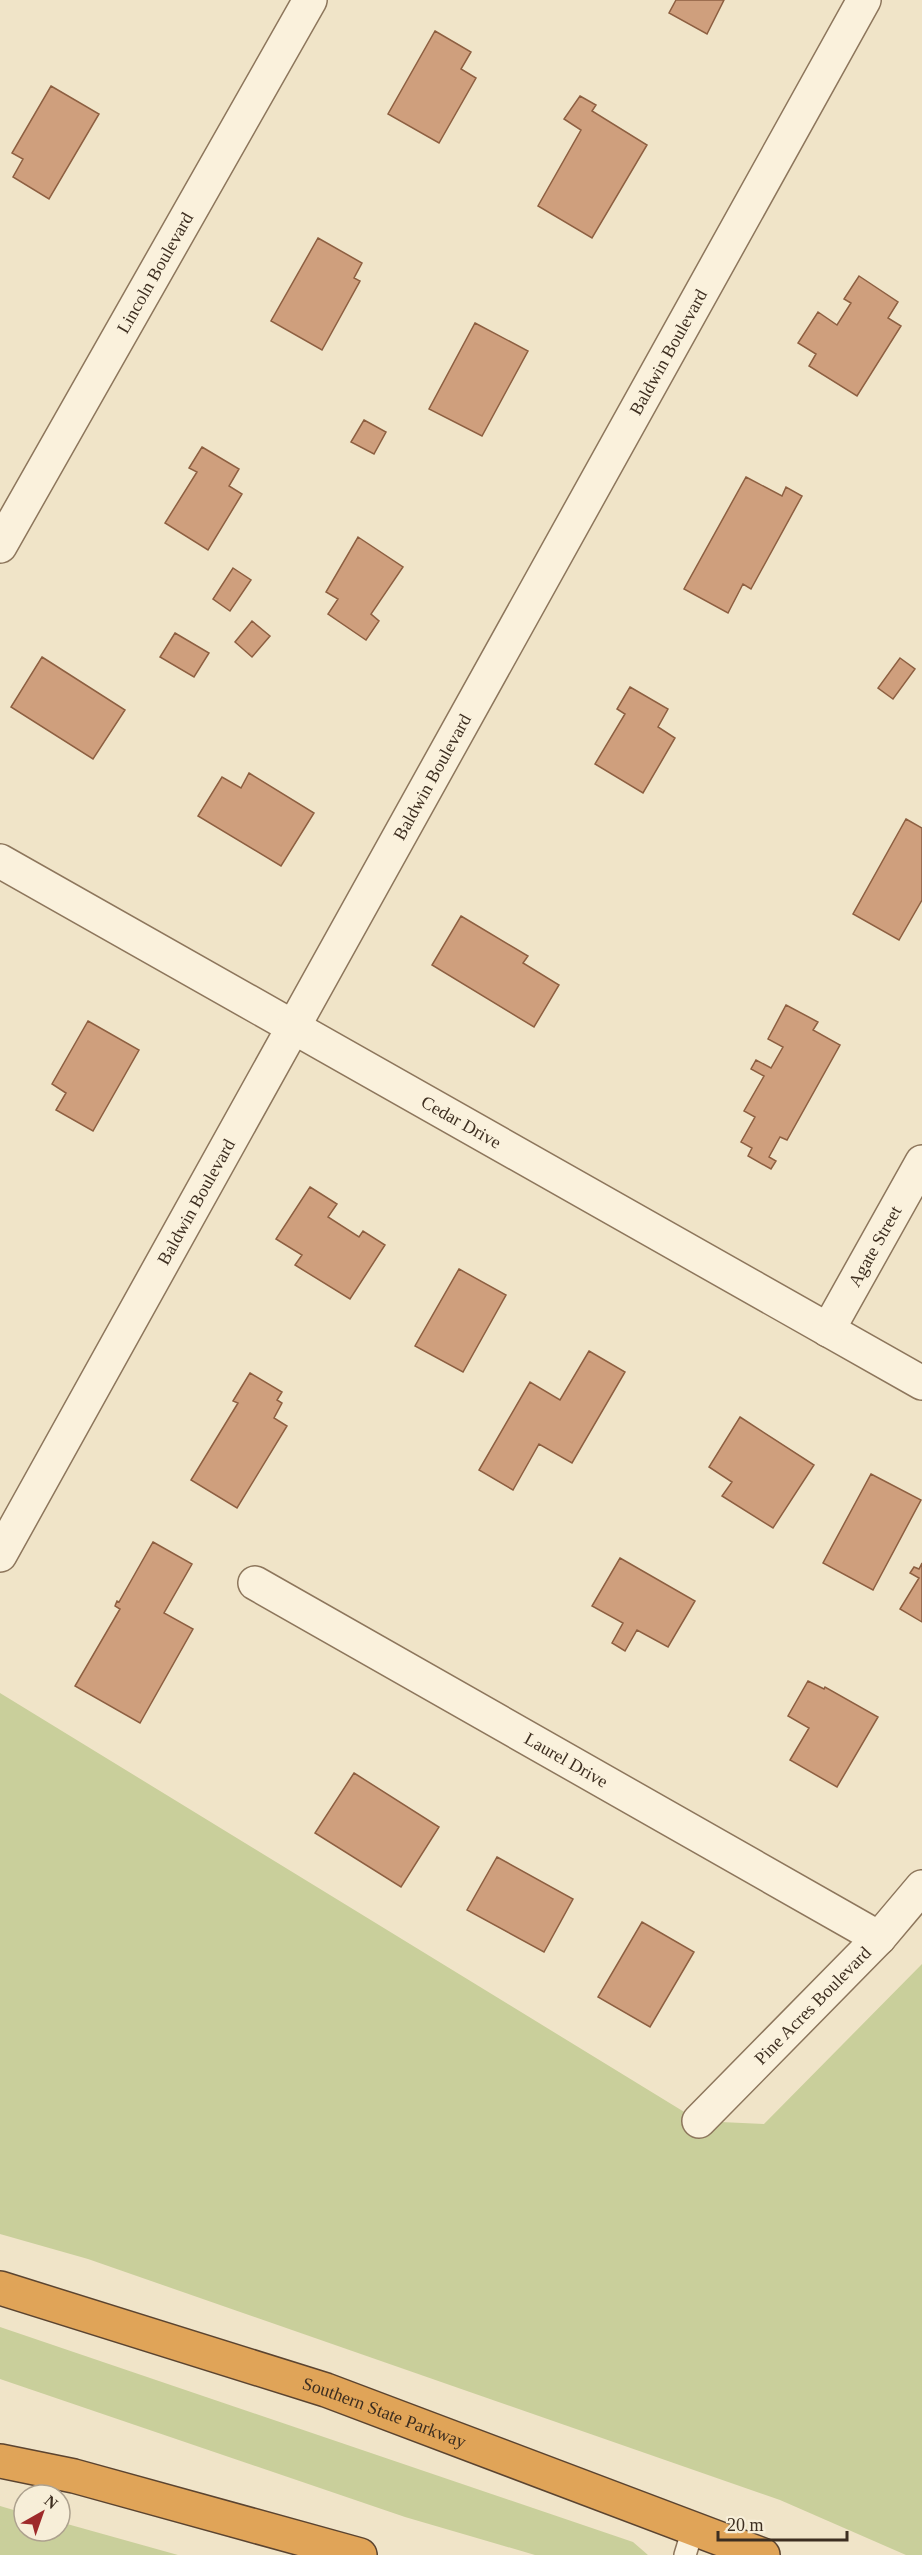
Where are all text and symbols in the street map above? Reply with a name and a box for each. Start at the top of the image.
street label: Lincoln Boulevard [113,209,197,337]
street label: Baldwin Boulevard [625,286,711,418]
street label: Baldwin Boulevard [389,711,475,843]
street label: Cedar Drive [418,1092,505,1153]
street label: Baldwin Boulevard [153,1136,239,1268]
street label: Agate Street [844,1202,905,1290]
street label: Laurel Drive [521,1728,611,1792]
street label: Pine Acres Boulevard [750,1942,875,2069]
street label: Southern State Parkway [300,2373,469,2452]
north arrow [12,2483,72,2543]
text: N [41,2492,62,2512]
scale bar [718,2504,847,2542]
text: 20 m [727,2515,764,2535]

